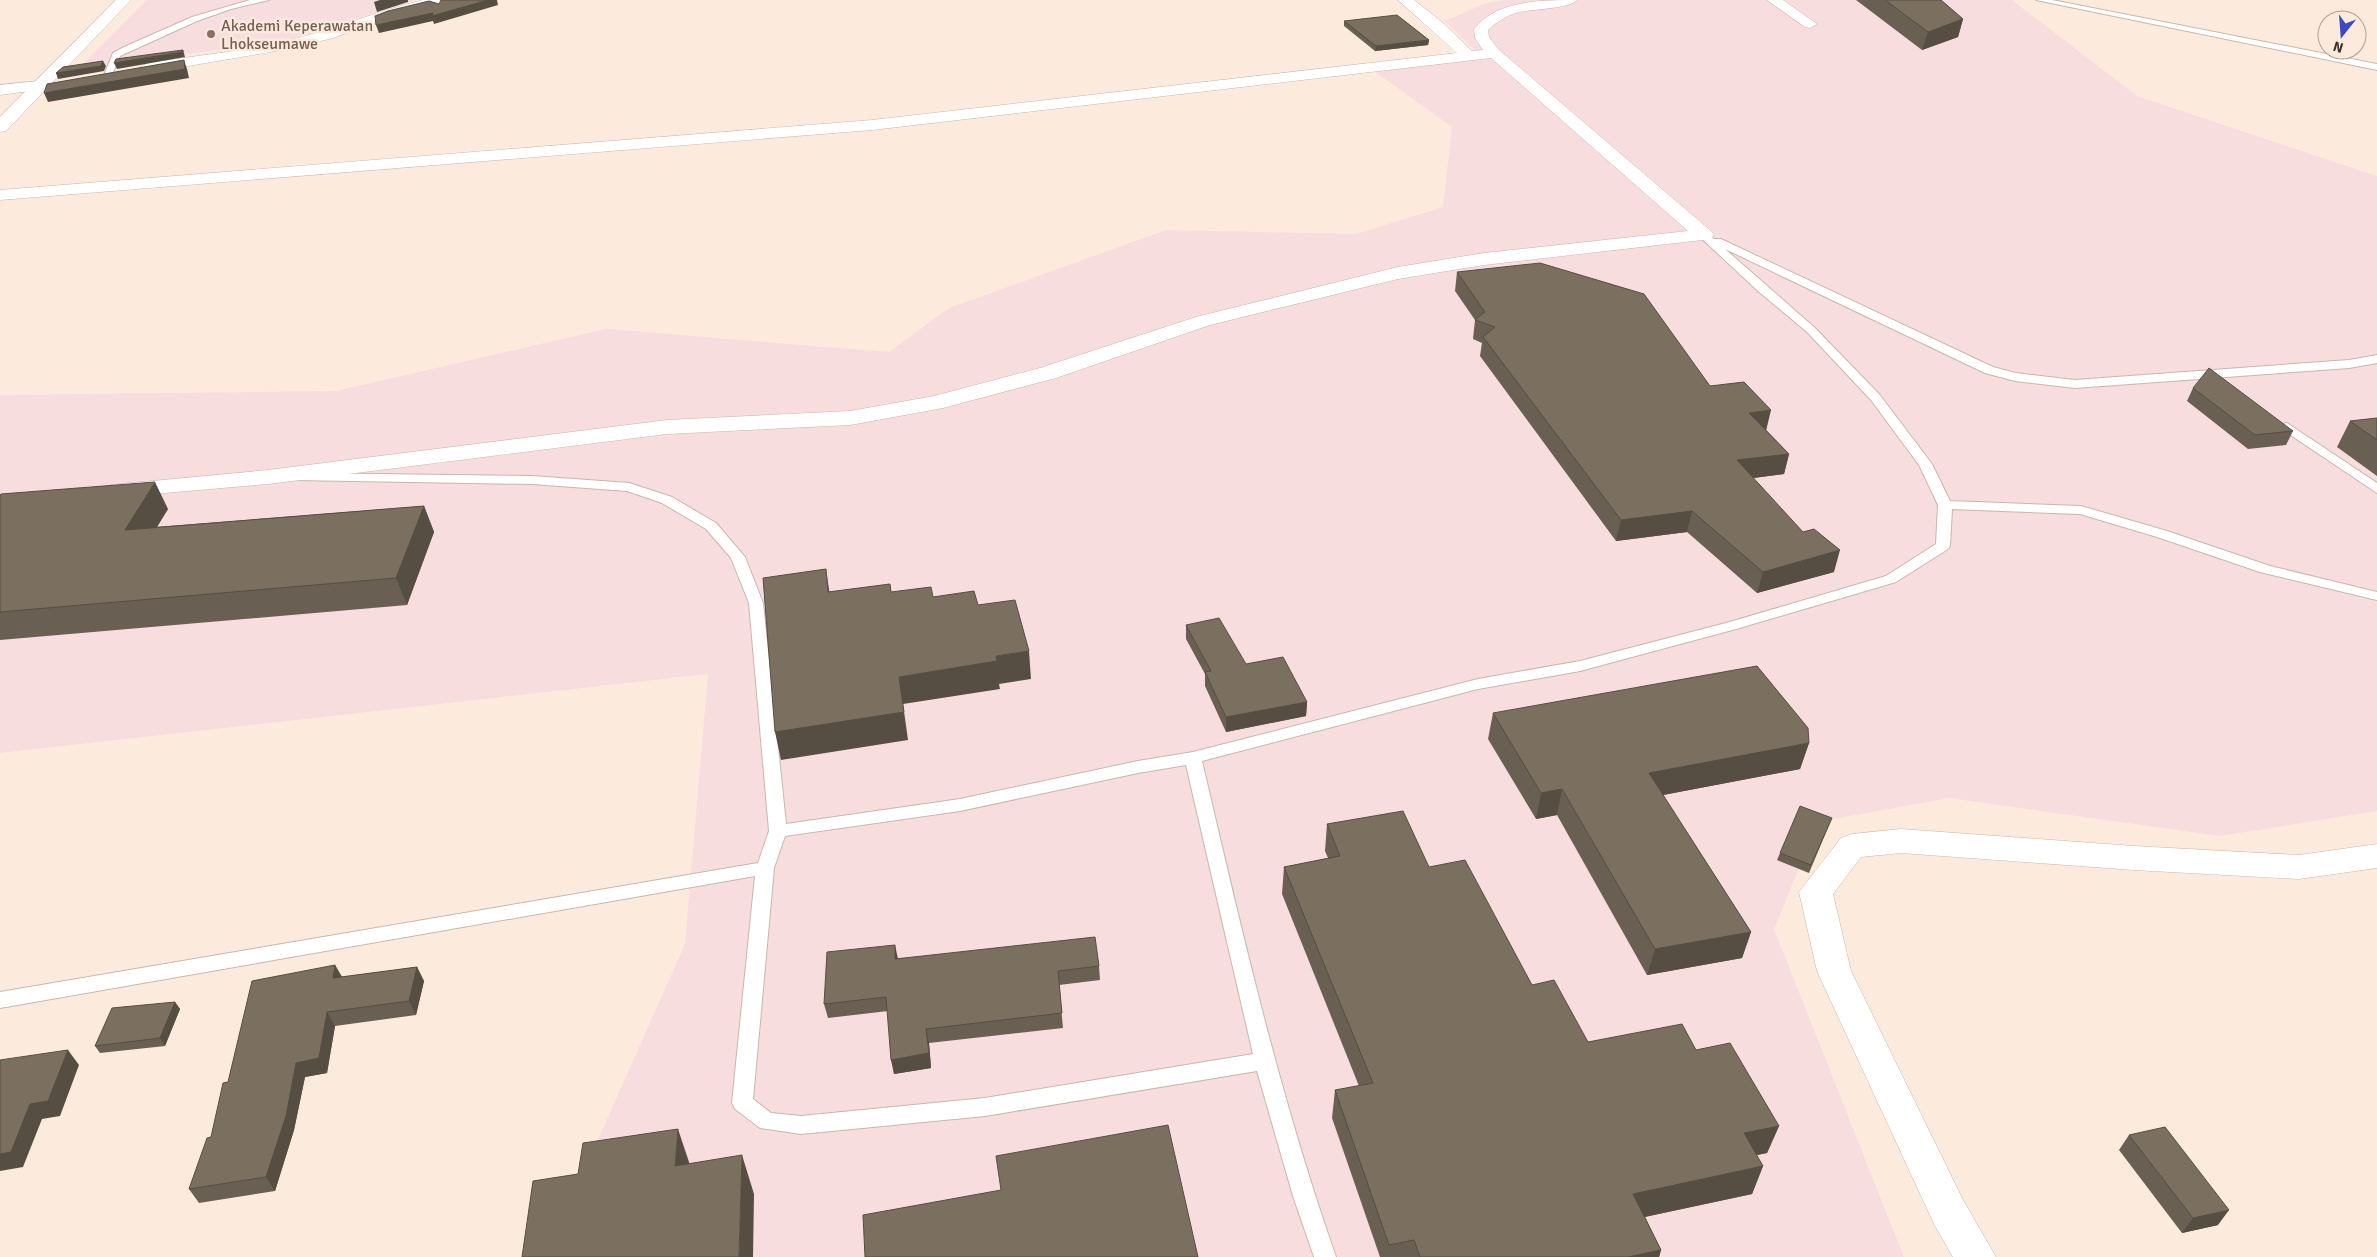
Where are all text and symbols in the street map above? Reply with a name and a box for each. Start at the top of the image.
north arrow [2317,10,2367,60]
place label: Akademi Keperawatan Lhokseumawe [221,16,373,54]
marker: Akademi Keperawatan Lhokseumawe [205,28,217,40]
text: N [2331,37,2345,57]

